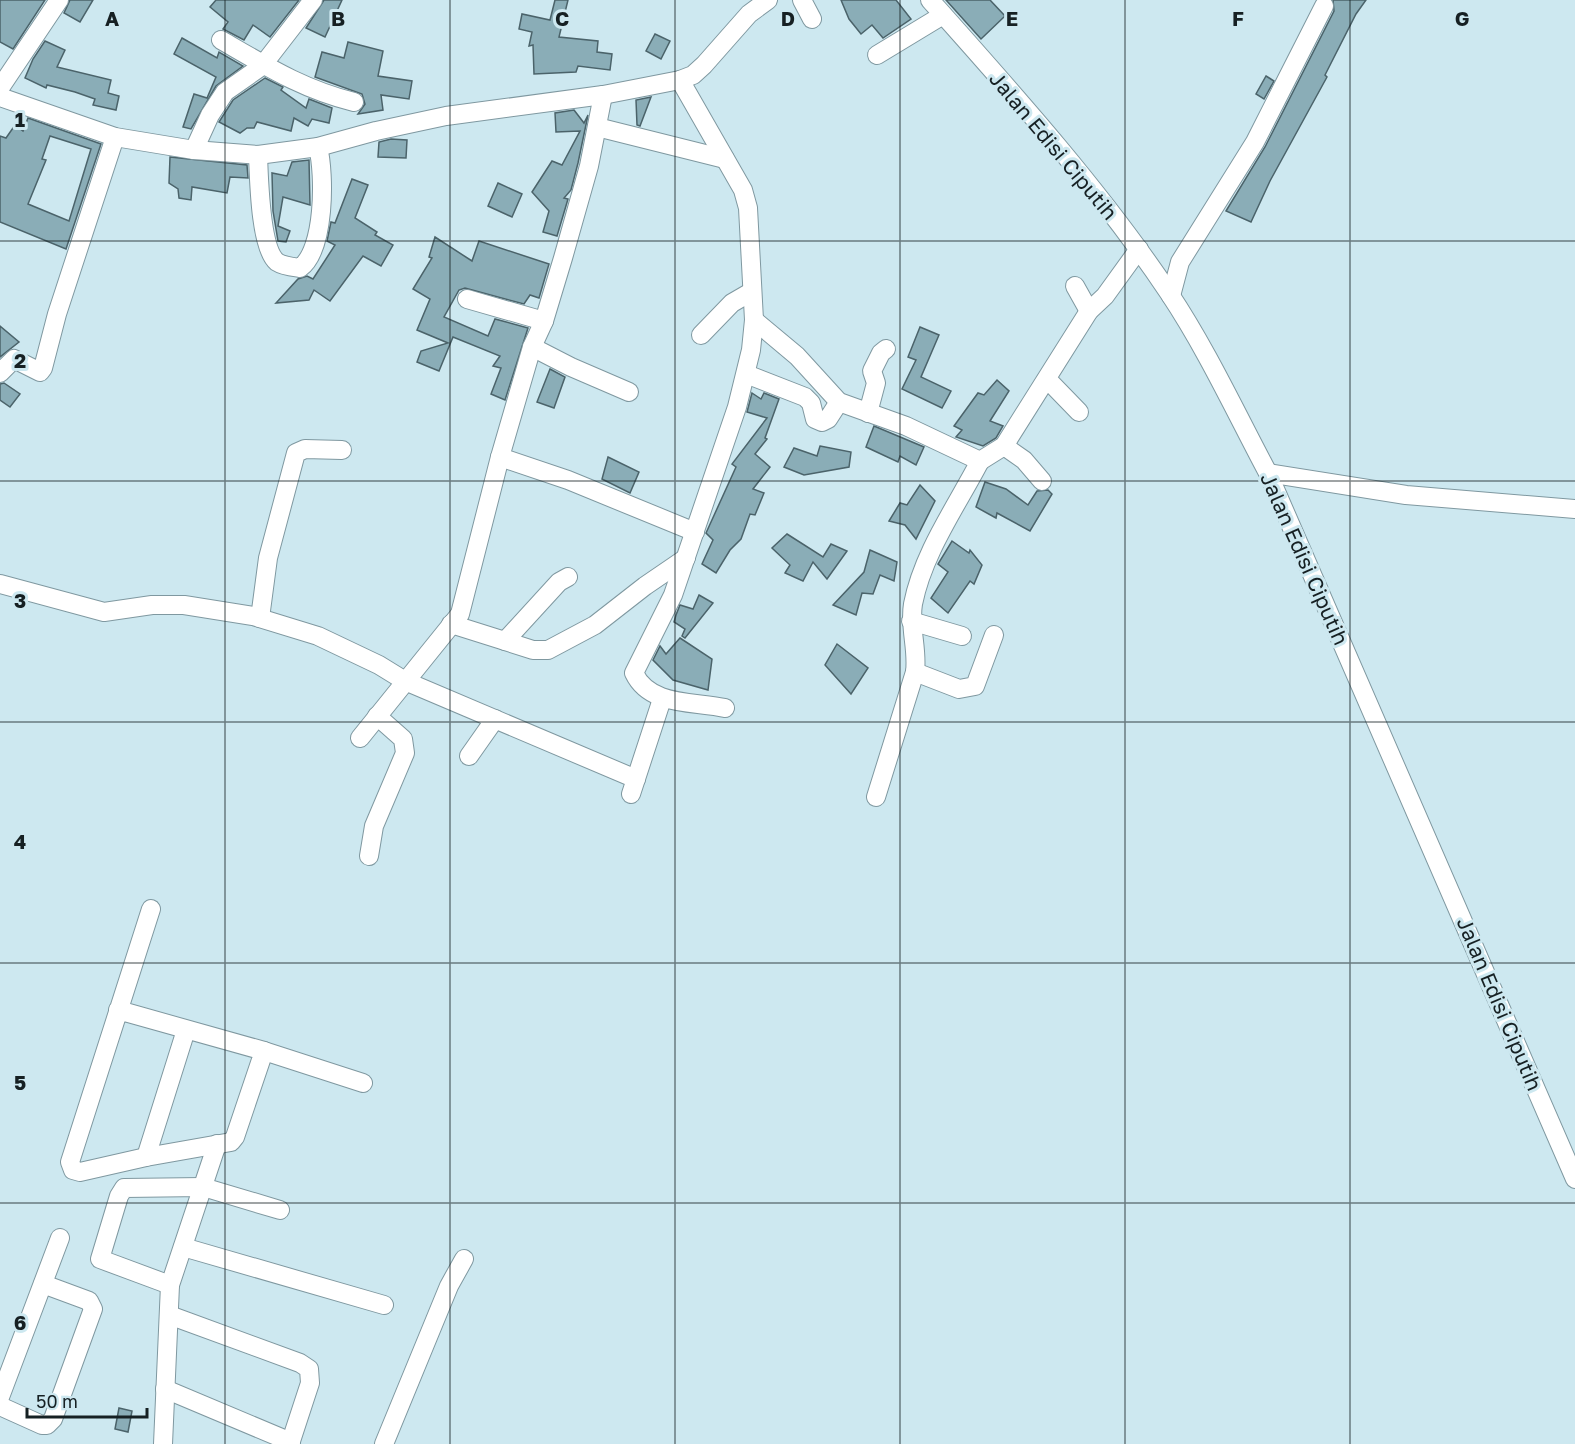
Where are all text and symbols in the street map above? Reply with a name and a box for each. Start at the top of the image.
text: A [105,6,119,30]
text: B [331,6,345,30]
text: C [555,6,569,30]
text: D [781,6,795,30]
text: E [1006,6,1018,30]
text: F [1232,6,1244,30]
text: G [1455,6,1469,30]
street label: Jalan Edisi Ciputih [984,66,1123,225]
text: 1 [15,107,25,131]
text: 2 [14,348,26,372]
street label: Jalan Edisi Ciputih [1255,468,1355,649]
text: 3 [14,588,26,612]
text: 4 [14,829,26,853]
street label: Jalan Edisi Ciputih [1452,913,1548,1094]
text: 5 [14,1070,26,1094]
text: 6 [14,1310,26,1334]
scale bar [27,1381,147,1419]
text: 50 m [36,1390,78,1412]

